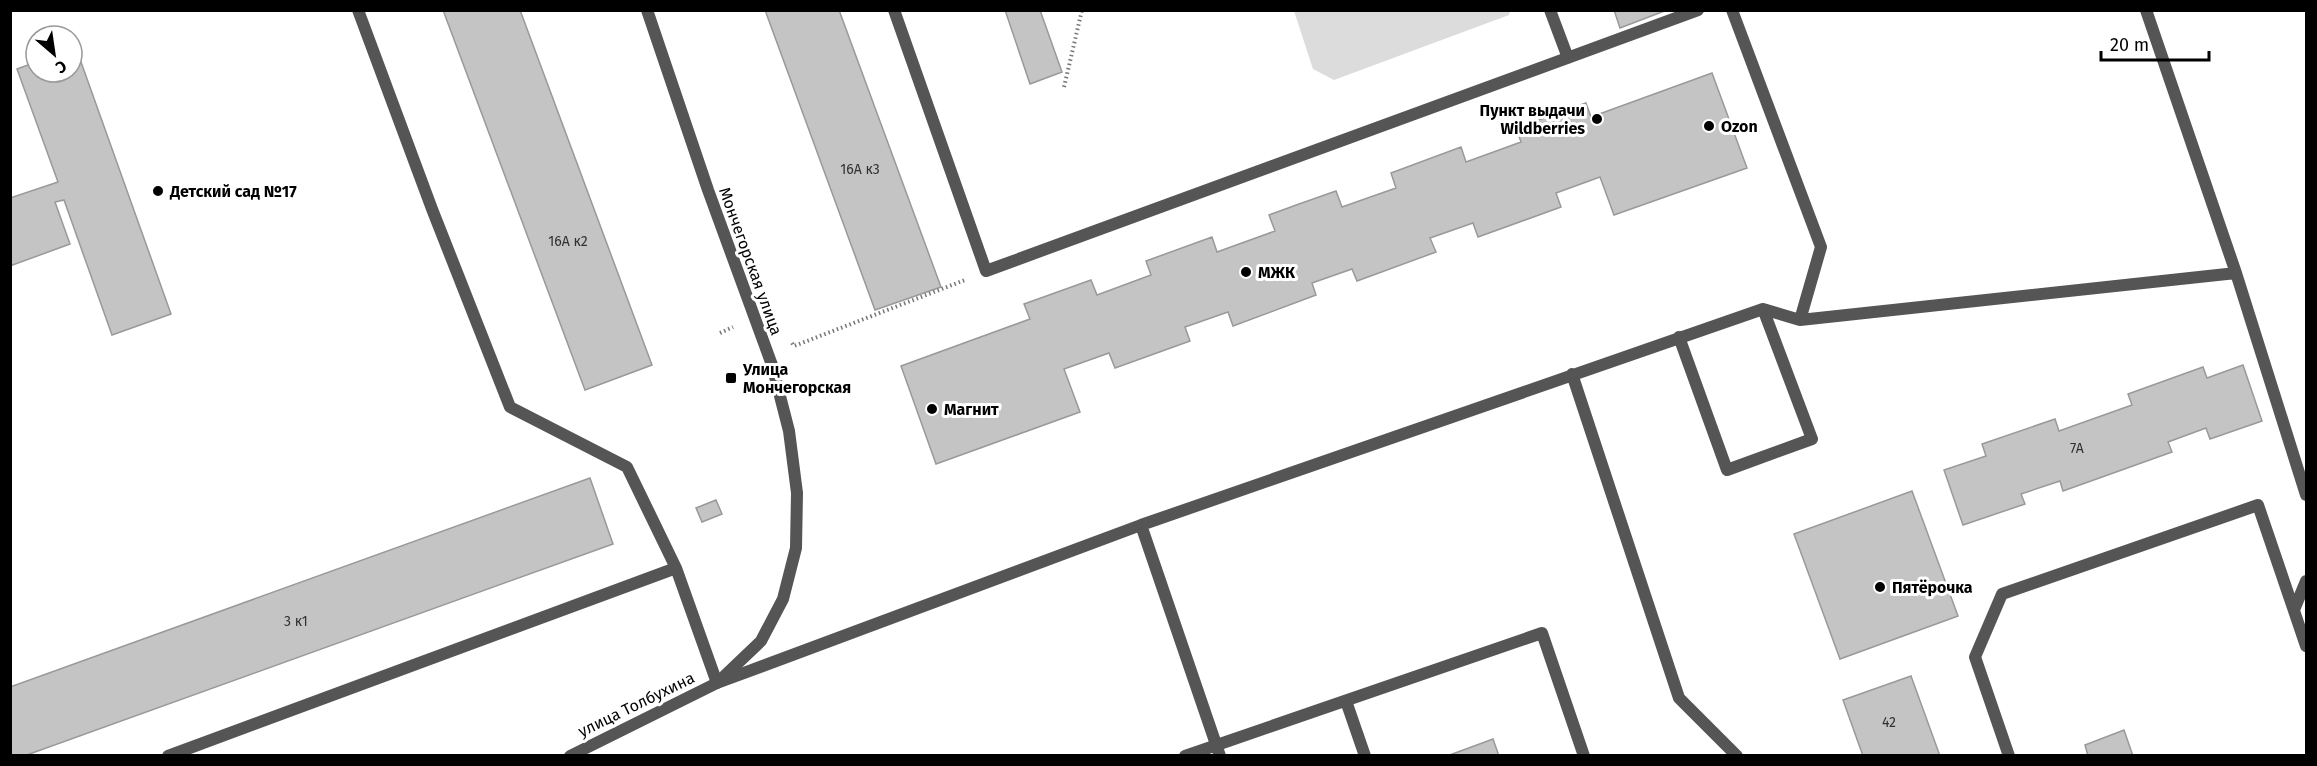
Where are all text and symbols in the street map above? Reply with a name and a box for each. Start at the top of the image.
north arrow [24,24,84,84]
scale bar [2101,24,2209,62]
text: 20 m [2110,34,2149,56]
text: С [52,56,70,78]
place label: Пункт выдачи Wildberries [1480,101,1585,138]
marker: Пункт выдачи Wildberries [1590,112,1604,126]
place label: Ozon [1721,117,1758,136]
marker: Ozon [1702,119,1716,133]
house number: 16А к3 [840,161,880,178]
place label: Детский сад №17 [169,182,297,201]
marker: Детский сад №17 [151,184,165,198]
street label: Мончегорская улица [715,185,786,338]
house number: 16А к2 [548,233,588,250]
place label: МЖК [1258,263,1296,282]
marker: МЖК [1239,265,1253,279]
place label: Улица Мончегорская [742,360,851,397]
marker: Улица Мончегорская [724,371,738,385]
place label: Магнит [944,400,999,419]
marker: Магнит [925,402,939,416]
house number: 7А [2070,440,2084,457]
place label: Пятёрочка [1892,578,1973,597]
marker: Пятёрочка [1873,580,1887,594]
house number: 3 к1 [284,613,308,630]
street label: улица Толбухина [575,668,698,741]
house number: 42 [1882,714,1896,731]

